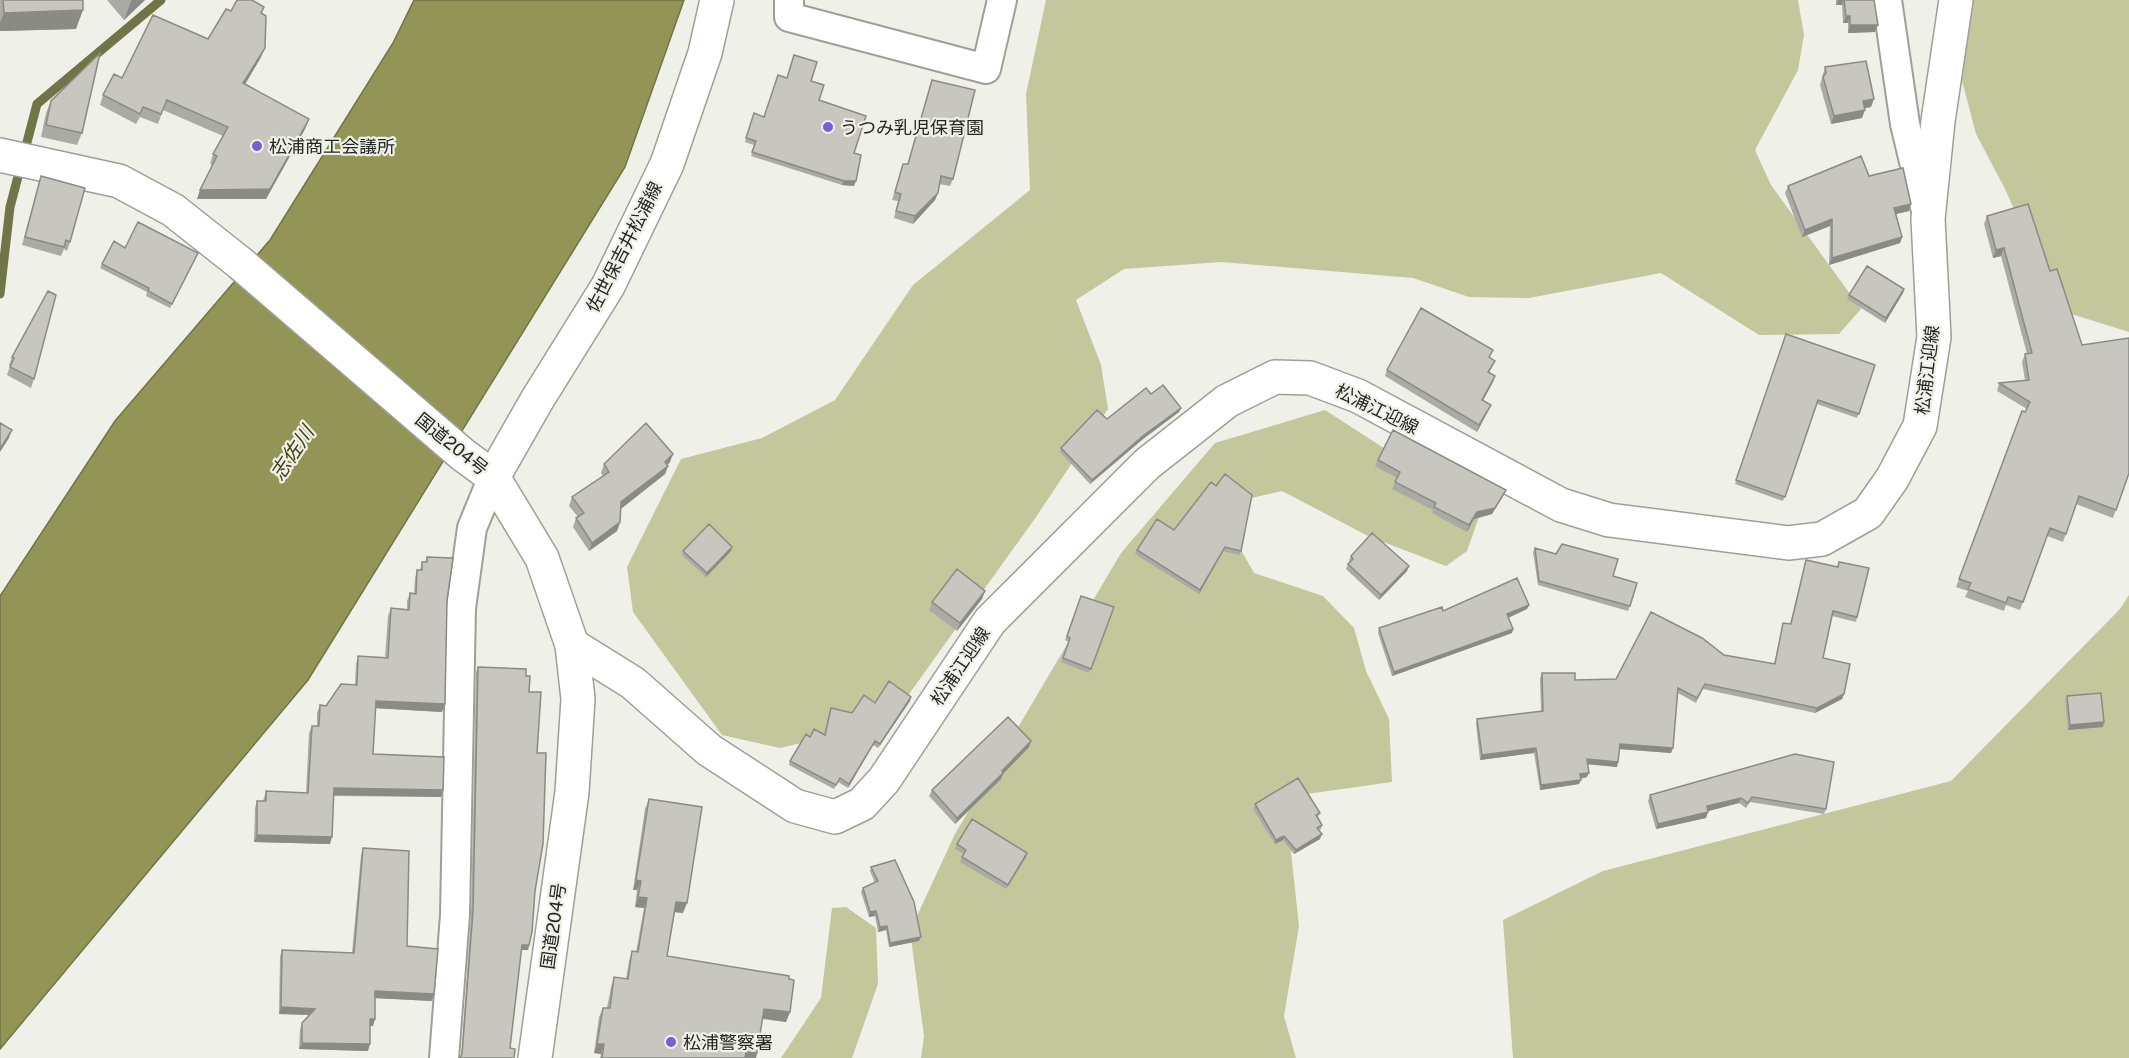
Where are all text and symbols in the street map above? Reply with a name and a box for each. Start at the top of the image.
place label: うつみ乳児保育園 [840,117,984,138]
marker: うつみ乳児保育園 [821,120,835,134]
place label: 松浦商工会議所 [269,136,395,157]
marker: 松浦商工会議所 [250,139,264,153]
street label: 佐世保吉井松浦線 [582,178,666,316]
street label: 松浦江迎線 [1911,324,1943,416]
street label: 松浦江迎線 [1332,380,1422,438]
street label: 国道204号 [412,408,492,480]
water label: 志佐川 [265,420,320,485]
street label: 松浦江迎線 [926,623,994,709]
street label: 国道204号 [537,881,569,971]
place label: 松浦警察署 [683,1032,773,1053]
marker: 松浦警察署 [664,1035,678,1049]

